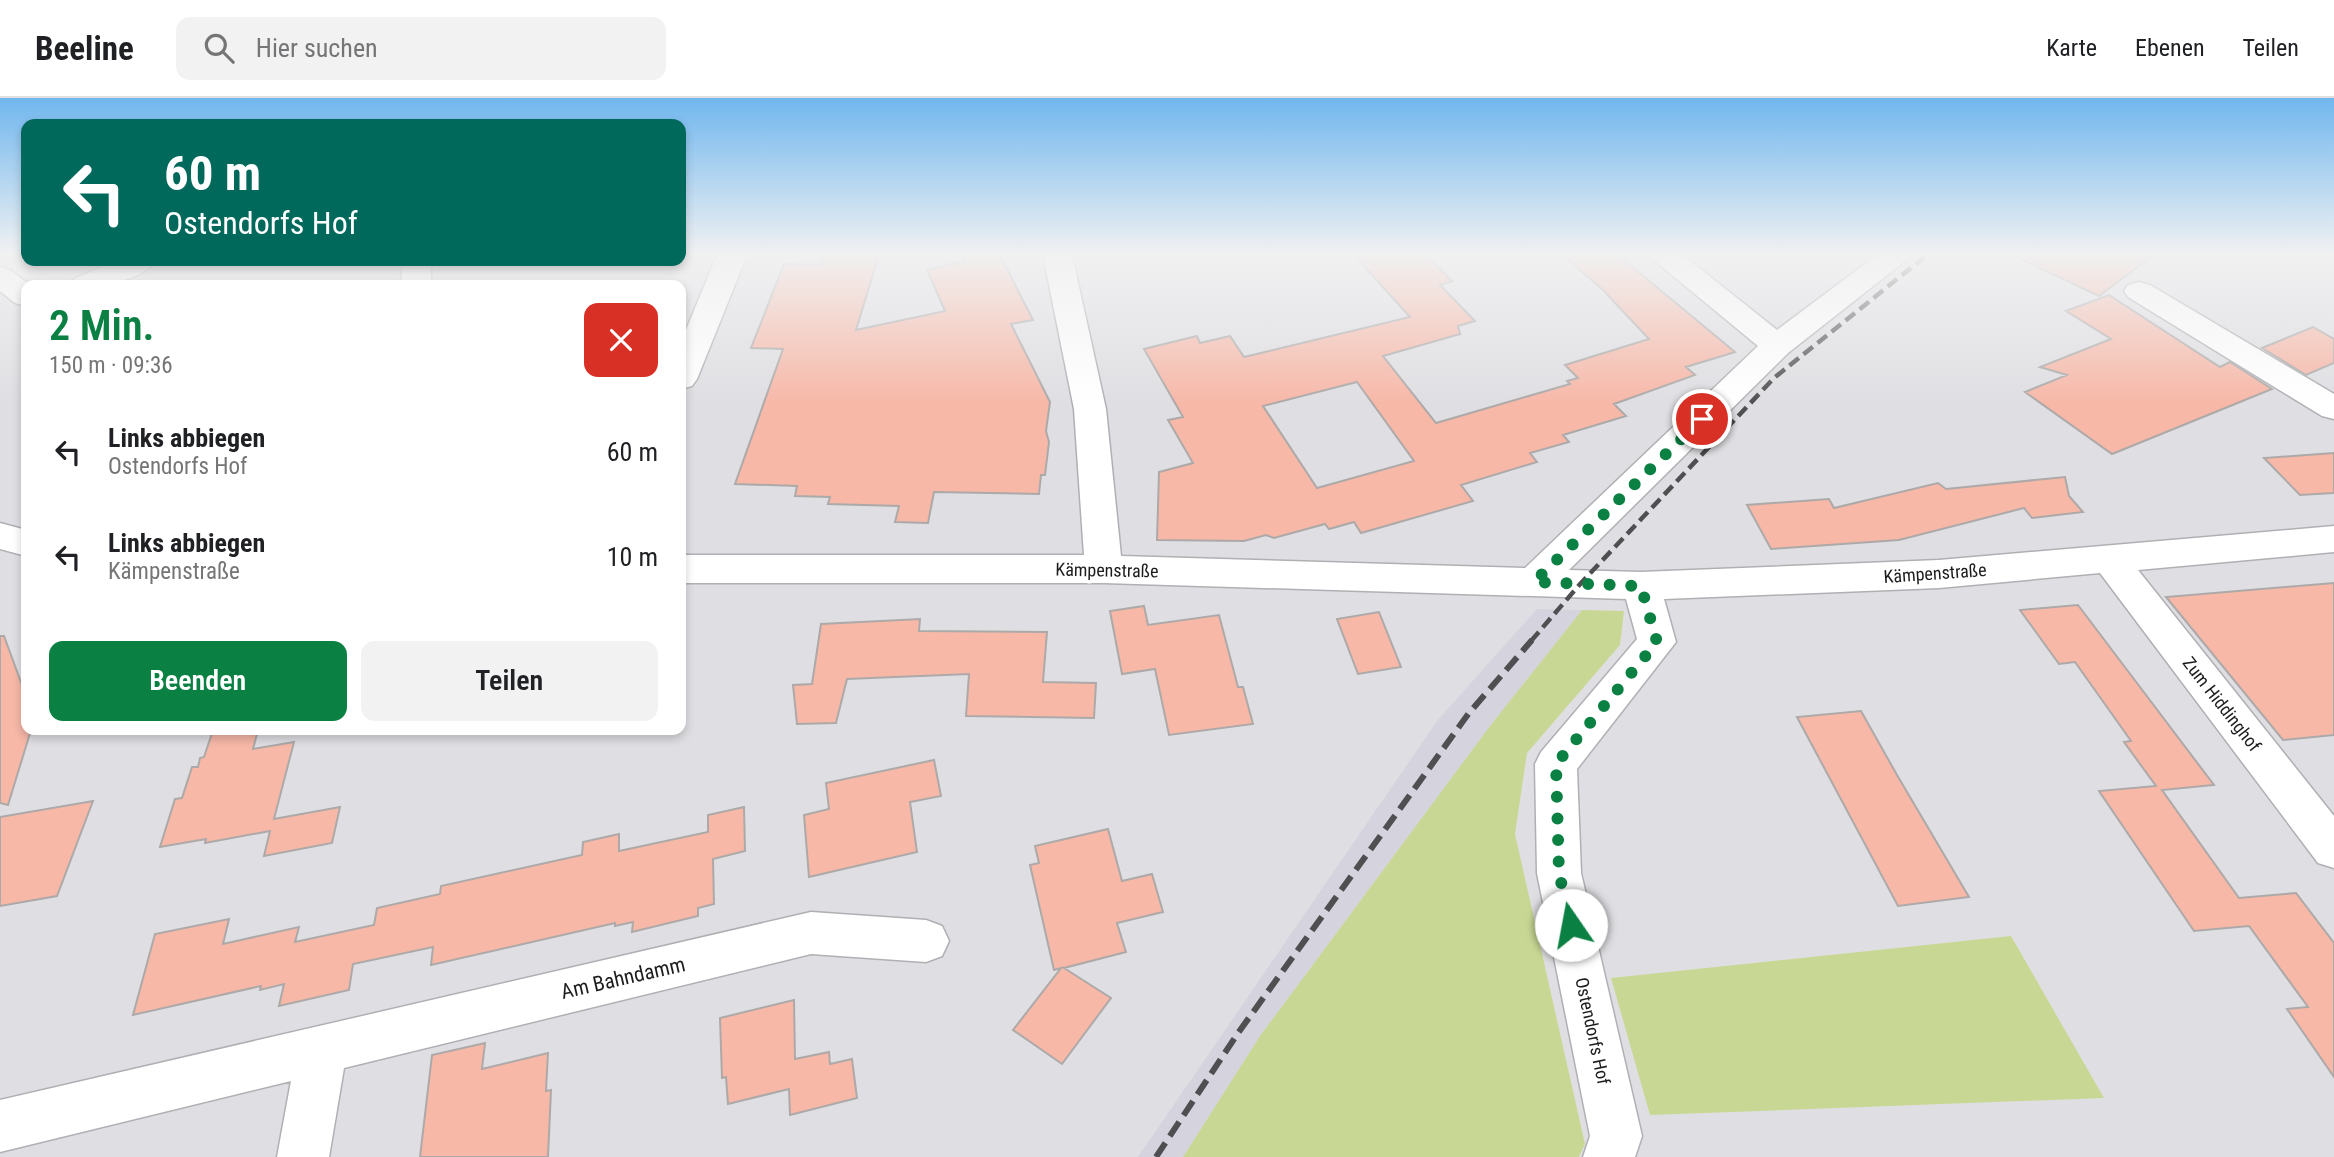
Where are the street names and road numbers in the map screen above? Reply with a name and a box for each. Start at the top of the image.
street label: Kämpenstraße [1055,559,1159,581]
street label: Kämpenstraße [1883,559,1987,587]
street label: Zum Hiddinghof [2179,653,2266,756]
street label: Am Bahndamm [559,952,687,1004]
street label: Ostendorfs Hof [1571,975,1615,1087]

